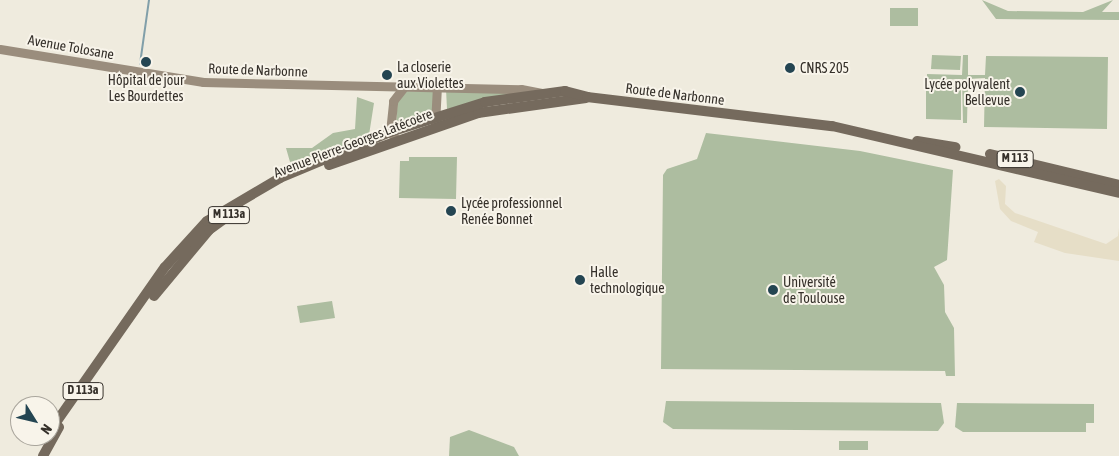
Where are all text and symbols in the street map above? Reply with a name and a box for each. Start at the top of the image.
street label: Avenue Tolosane [27,31,115,63]
marker: Hôpital de jour Les Bourdettes [139,55,153,69]
place label: La closerie aux Violettes [397,59,464,92]
street label: Route de Narbonne [208,60,308,80]
place label: CNRS 205 [800,60,849,76]
marker: CNRS 205 [784,62,796,74]
marker: La closerie aux Violettes [381,69,393,81]
place label: Hôpital de jour Les Bourdettes [108,72,184,104]
place label: Lycée polyvalent Bellevue [924,76,1010,108]
street label: Route de Narbonne [625,80,725,108]
marker: Lycée polyvalent Bellevue [1014,86,1026,98]
street label: Avenue Pierre-Georges Latécoère [271,105,435,181]
road number: M 113 [996,150,1034,168]
place label: Lycée professionnel Renée Bonnet [461,195,562,228]
marker: Lycée professionnel Renée Bonnet [445,205,457,217]
road number: M 113a [208,206,250,224]
place label: Halle technologique [590,264,665,296]
marker: Halle technologique [574,274,586,286]
place label: Université de Toulouse [783,274,845,306]
marker: Université de Toulouse [767,284,779,296]
road number: D 113a [62,382,104,401]
north arrow [10,396,60,446]
text: N [37,421,55,437]

